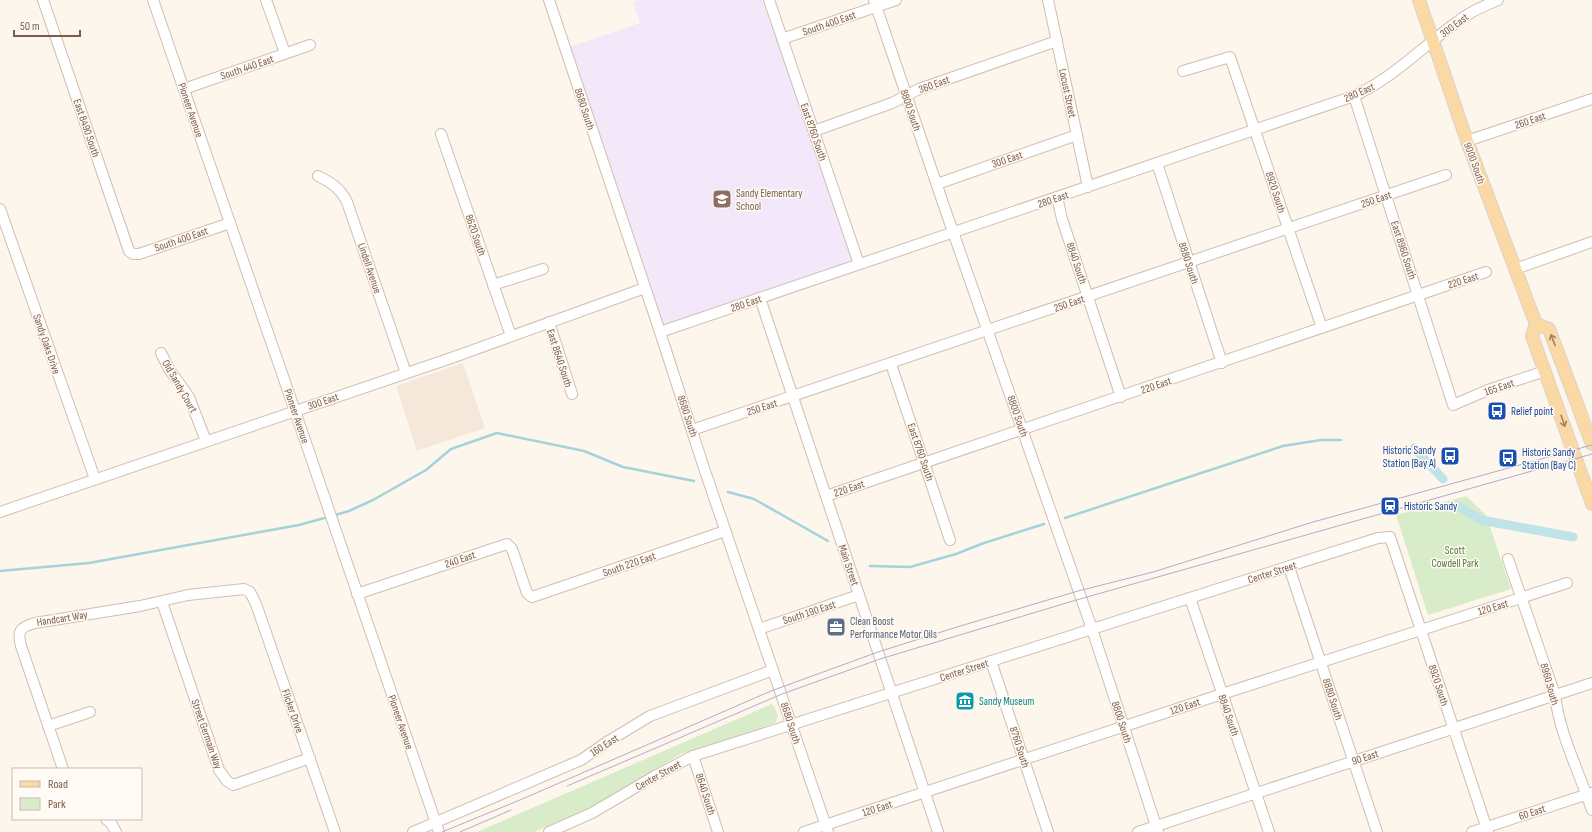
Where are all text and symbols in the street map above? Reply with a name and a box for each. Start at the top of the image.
street label: South 400 East [801,8,858,39]
street label: 300 East [1438,10,1472,40]
scale bar [14,12,80,38]
text: 50 m [20,19,40,34]
street label: South 440 East [219,52,276,83]
street label: Locust Street [1056,67,1079,119]
street label: 360 East [917,73,952,96]
street label: 280 East [1342,80,1377,105]
street label: Pioneer Avenue [175,81,206,139]
street label: 8680 South [572,87,597,132]
street label: 8800 South [897,88,924,133]
street label: East 8490 South [70,97,103,159]
street label: East 8760 South [798,102,830,163]
street label: 260 East [1513,109,1548,132]
street label: 9000 South [1461,141,1488,186]
street label: 300 East [990,148,1025,171]
street label: 8920 South [1263,170,1288,215]
place label: Sandy Elementary School [736,187,803,213]
school or university icon: Sandy Elementary School [711,188,733,210]
street label: 280 East [1036,188,1071,211]
street label: 250 East [1359,188,1394,211]
street label: 8620 South [462,213,489,258]
street label: East 8960 South [1388,219,1419,281]
street label: South 400 East [153,224,210,255]
street label: Lindell Avenue [355,241,384,295]
street label: 8840 South [1063,241,1090,286]
street label: 8880 South [1176,241,1201,286]
street label: 220 East [1446,269,1481,292]
street label: 280 East [729,292,764,315]
street label: 250 East [1052,292,1087,315]
street label: Sandy Oaks Drive [30,312,63,376]
street label: East 8640 South [544,327,575,389]
one-way arrow [1549,335,1557,347]
street label: Old Sandy Court [159,357,200,416]
street label: 220 East [1139,374,1174,397]
street label: 165 East [1483,376,1516,399]
street label: Pioneer Avenue [281,387,312,445]
street label: 300 East [306,390,341,413]
street label: 8680 South [675,394,700,439]
street label: 8800 South [1004,394,1031,439]
street label: 250 East [745,396,780,419]
bus stop icon: Relief point [1486,400,1508,422]
place label: Relief point [1511,405,1554,418]
one-way arrow [1560,414,1567,427]
street label: East 8760 South [905,422,937,483]
place label: Historic Sandy Station (Bay A) [1383,444,1437,470]
bus stop icon: Historic Sandy Station (Bay A) [1439,445,1461,467]
place label: Historic Sandy Station (Bay C) [1522,446,1576,472]
bus stop icon: Historic Sandy Station (Bay C) [1497,447,1519,469]
street label: 220 East [832,477,867,500]
station icon: Historic Sandy [1379,495,1401,517]
place label: Historic Sandy [1404,500,1458,513]
street label: Main Street [835,543,862,588]
park label: Scott Cowdell Park [1432,544,1479,570]
street label: 240 East [443,548,478,571]
street label: South 220 East [601,549,658,580]
street label: Center Street [1246,558,1299,586]
street label: 120 East [1476,597,1511,618]
street label: South 190 East [781,598,838,627]
street label: Handcart Way [36,608,89,629]
place label: Clean Boost Performance Motor Oils [850,615,937,641]
office icon: Clean Boost Performance Motor Oils [825,616,847,638]
street label: Center Street [938,656,991,684]
street label: 8960 South [1537,662,1562,707]
street label: 8920 South [1426,663,1451,708]
street label: 8880 South [1320,677,1345,722]
street label: Flicker Drive [279,688,306,735]
museum icon: Sandy Museum [954,690,976,712]
street label: Pioneer Avenue [385,693,416,751]
street label: 8840 South [1215,693,1242,738]
place label: Sandy Museum [979,695,1034,708]
street label: 120 East [1168,695,1203,718]
street label: Street Germain Way [188,697,225,772]
street label: 8800 South [1109,700,1134,745]
street label: 8680 South [778,701,803,746]
street label: 8760 South [1007,725,1032,770]
street label: 160 East [588,731,621,759]
street label: 90 East [1350,747,1381,768]
street label: Center Street [633,757,684,793]
legend [12,768,142,820]
street label: 8640 South [693,772,718,817]
text: Road [48,777,68,792]
text: Park [48,797,66,812]
street label: 120 East [860,797,895,819]
street label: 60 East [1517,802,1548,823]

